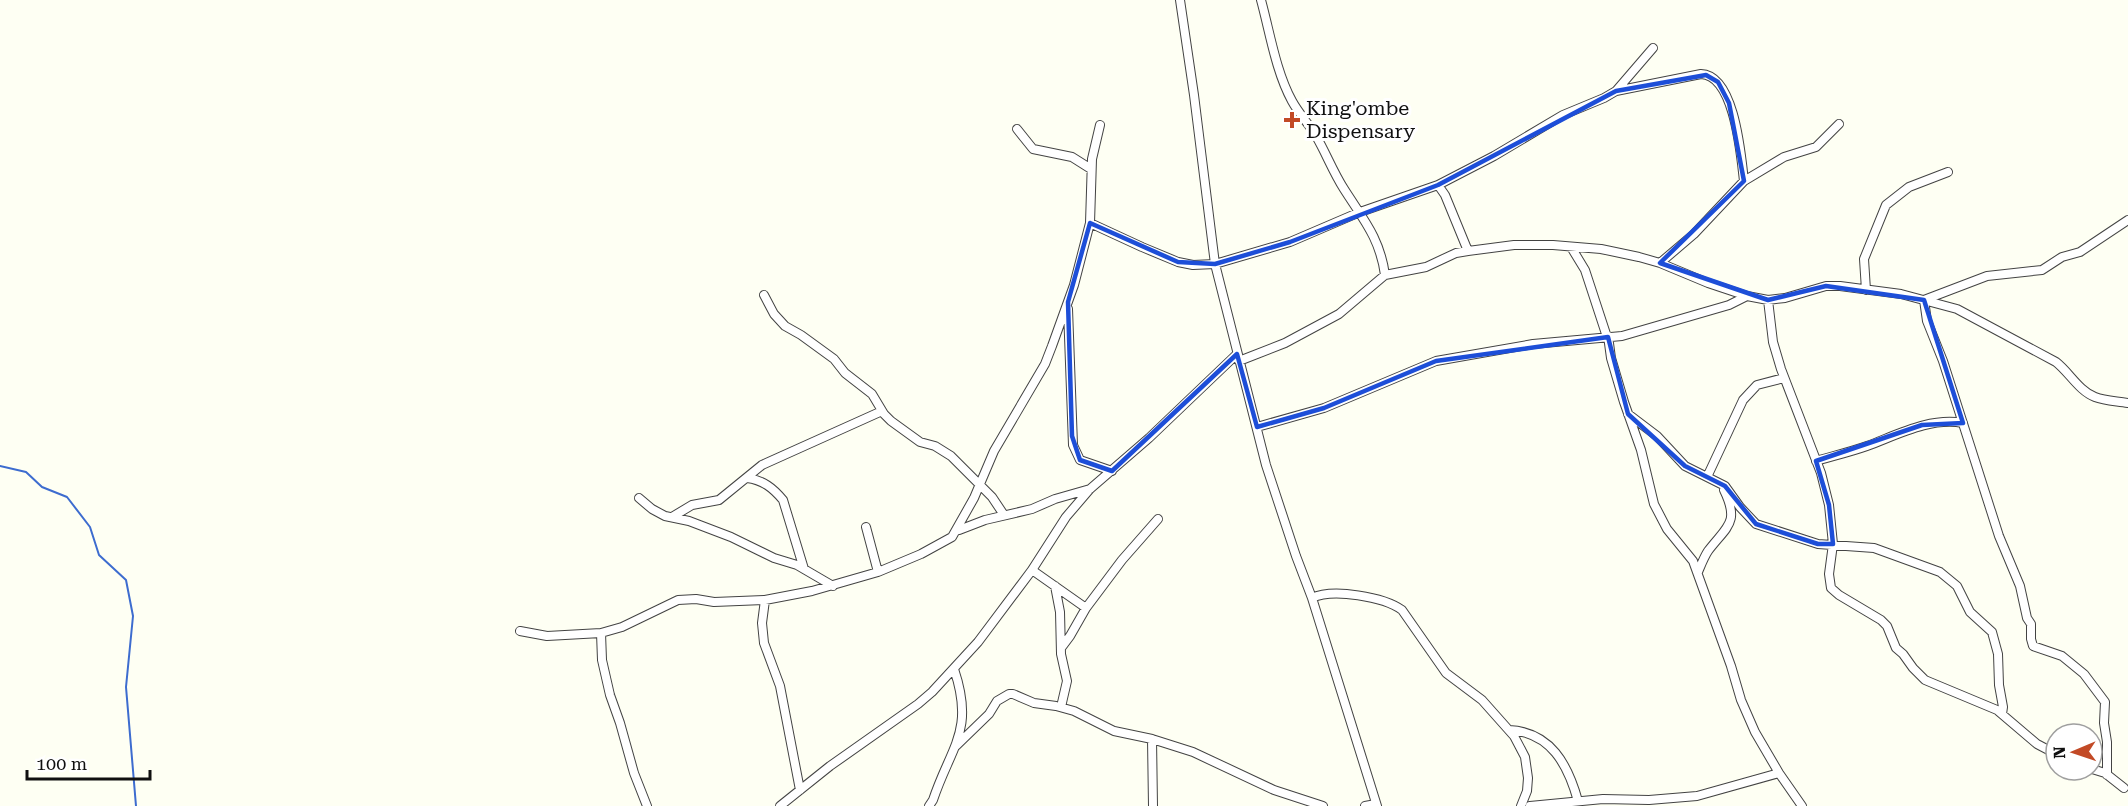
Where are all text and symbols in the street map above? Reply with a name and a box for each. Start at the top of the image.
place label: King'ombe Dispensary [1306,96,1415,143]
marker: King'ombe Dispensary [1283,111,1301,129]
north arrow [2044,722,2104,782]
scale bar [27,743,150,781]
text: N [2050,746,2069,759]
text: 100 m [36,753,87,774]

